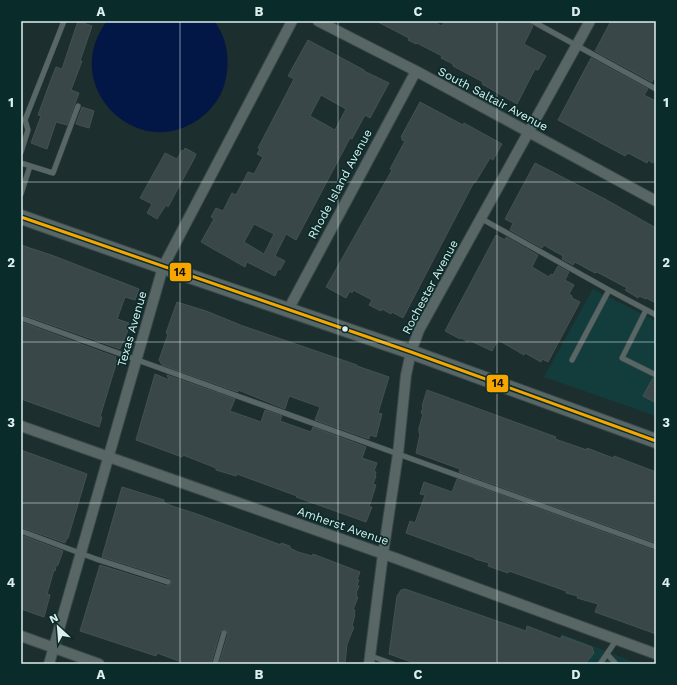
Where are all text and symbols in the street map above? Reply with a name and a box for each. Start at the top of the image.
text: A [97,4,106,19]
text: B [255,4,264,19]
text: C [414,4,423,19]
text: D [571,4,581,19]
street label: South Saltair Avenue [436,64,550,134]
text: 1 [8,95,14,110]
text: 1 [663,95,669,110]
street label: Rhode Island Avenue [305,127,375,241]
street label: Rochester Avenue [399,237,461,337]
text: 2 [7,255,15,270]
text: 2 [662,255,670,270]
line badge: 14 [169,262,192,282]
text: 14 [174,266,186,279]
street label: Texas Avenue [115,289,150,368]
unlabelled marker [340,324,350,334]
line badge: 14 [486,374,509,393]
text: 14 [492,377,504,390]
text: 3 [7,415,15,430]
text: 3 [662,415,670,430]
street label: Amherst Avenue [295,504,391,548]
text: 4 [7,575,16,590]
text: 4 [662,575,671,590]
north arrow [38,607,78,647]
text: N [47,611,60,626]
text: A [97,667,106,682]
text: B [255,667,264,682]
text: C [414,667,423,682]
text: D [571,667,581,682]

